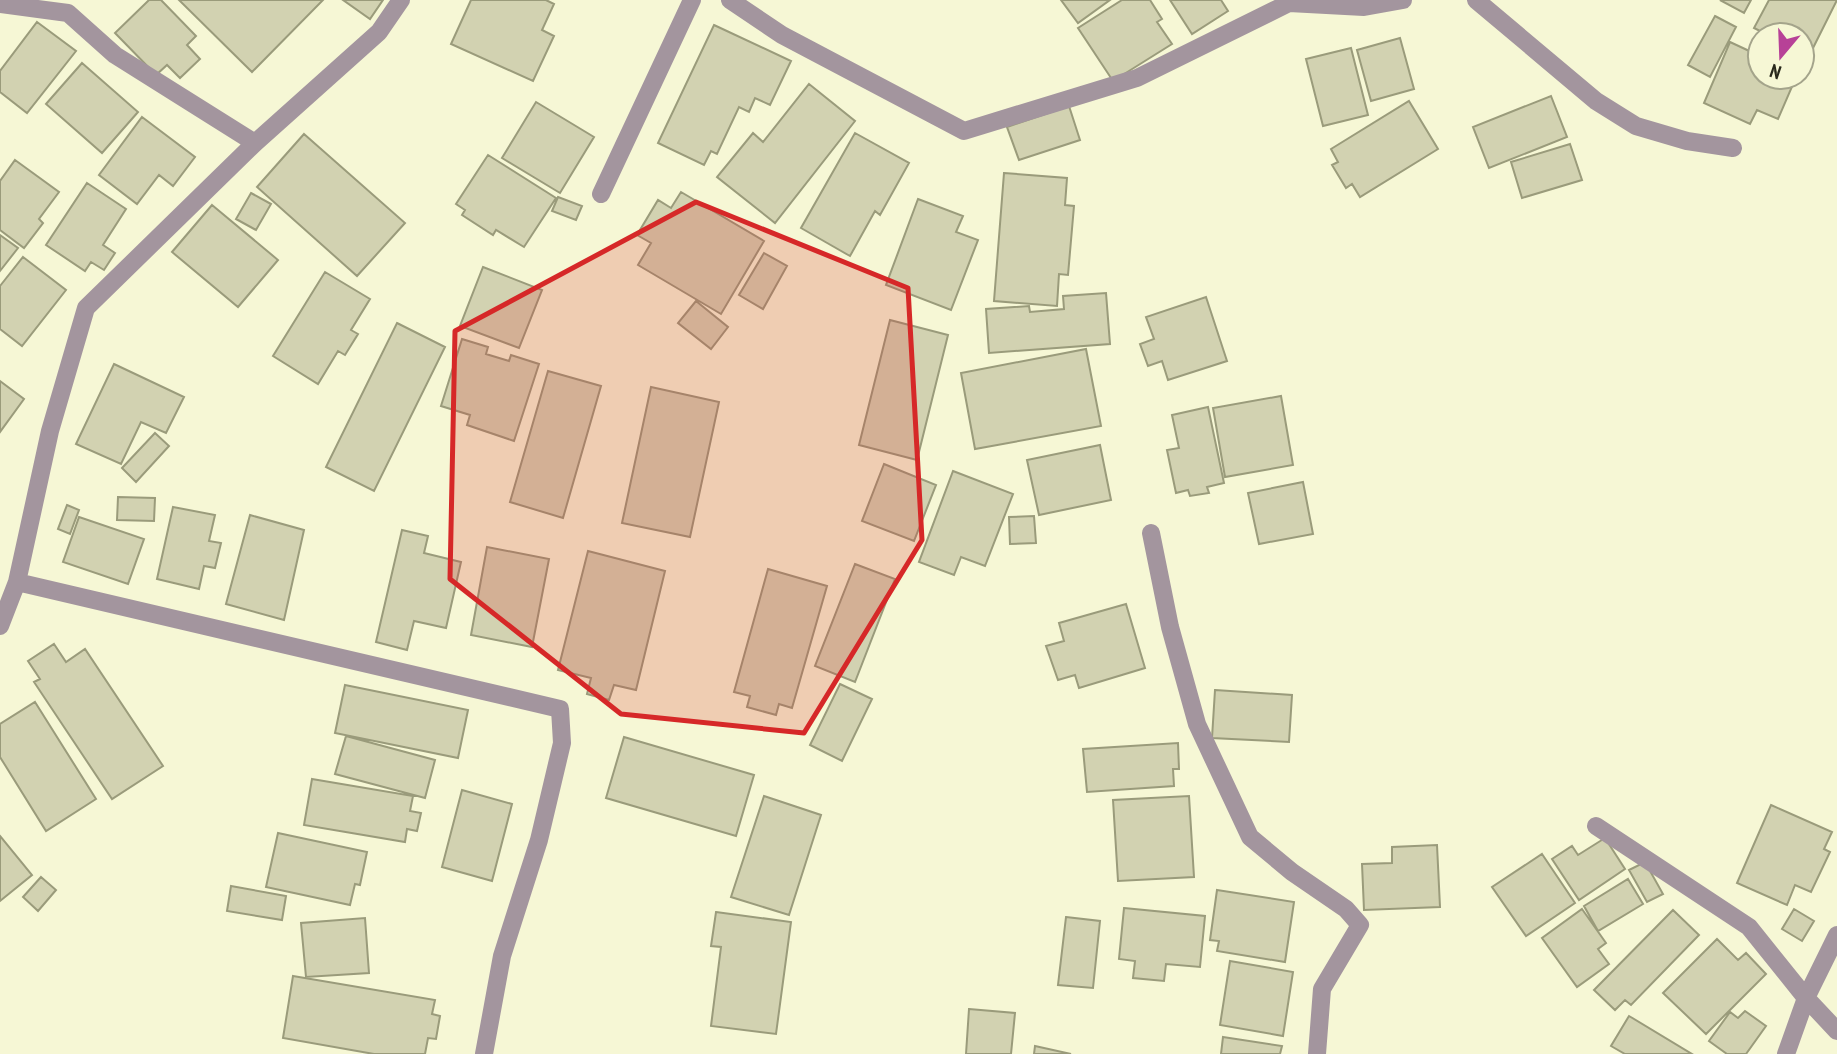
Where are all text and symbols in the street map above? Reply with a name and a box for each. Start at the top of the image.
north arrow [1746,21,1816,91]
text: N [1767,59,1784,85]

